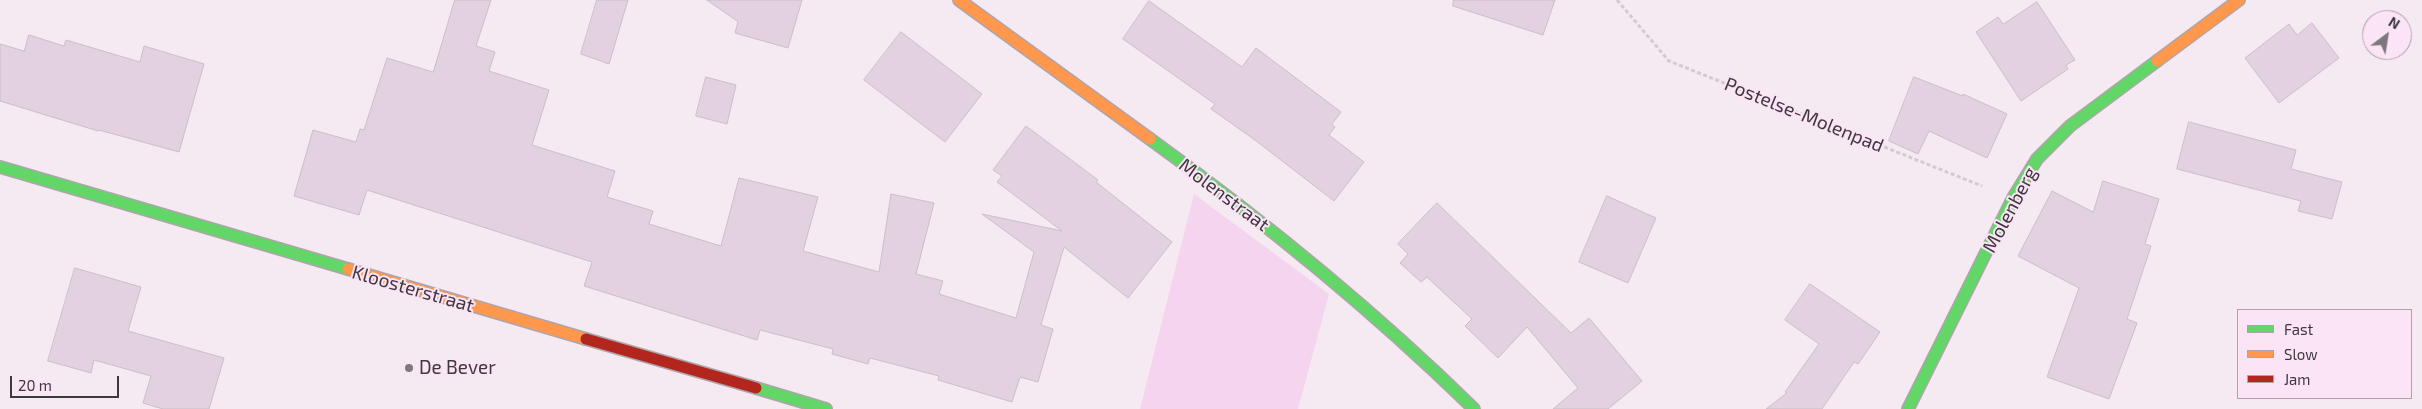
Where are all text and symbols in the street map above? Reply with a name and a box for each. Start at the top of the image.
north arrow [2362,10,2412,60]
text: N [2386,13,2403,32]
street label: Postelse-Molenpad [1721,73,1887,157]
street label: Molenstraat [1174,154,1274,236]
street label: Molenberg [1978,163,2042,257]
street label: Kloosterstraat [349,261,477,317]
legend [2237,309,2412,399]
text: Fast [2284,320,2313,338]
text: Slow [2284,345,2318,363]
place label: De Bever [419,357,496,379]
marker: De Bever [403,362,415,374]
scale bar [12,366,121,398]
text: Jam [2284,370,2310,388]
text: 20 m [18,376,52,394]

